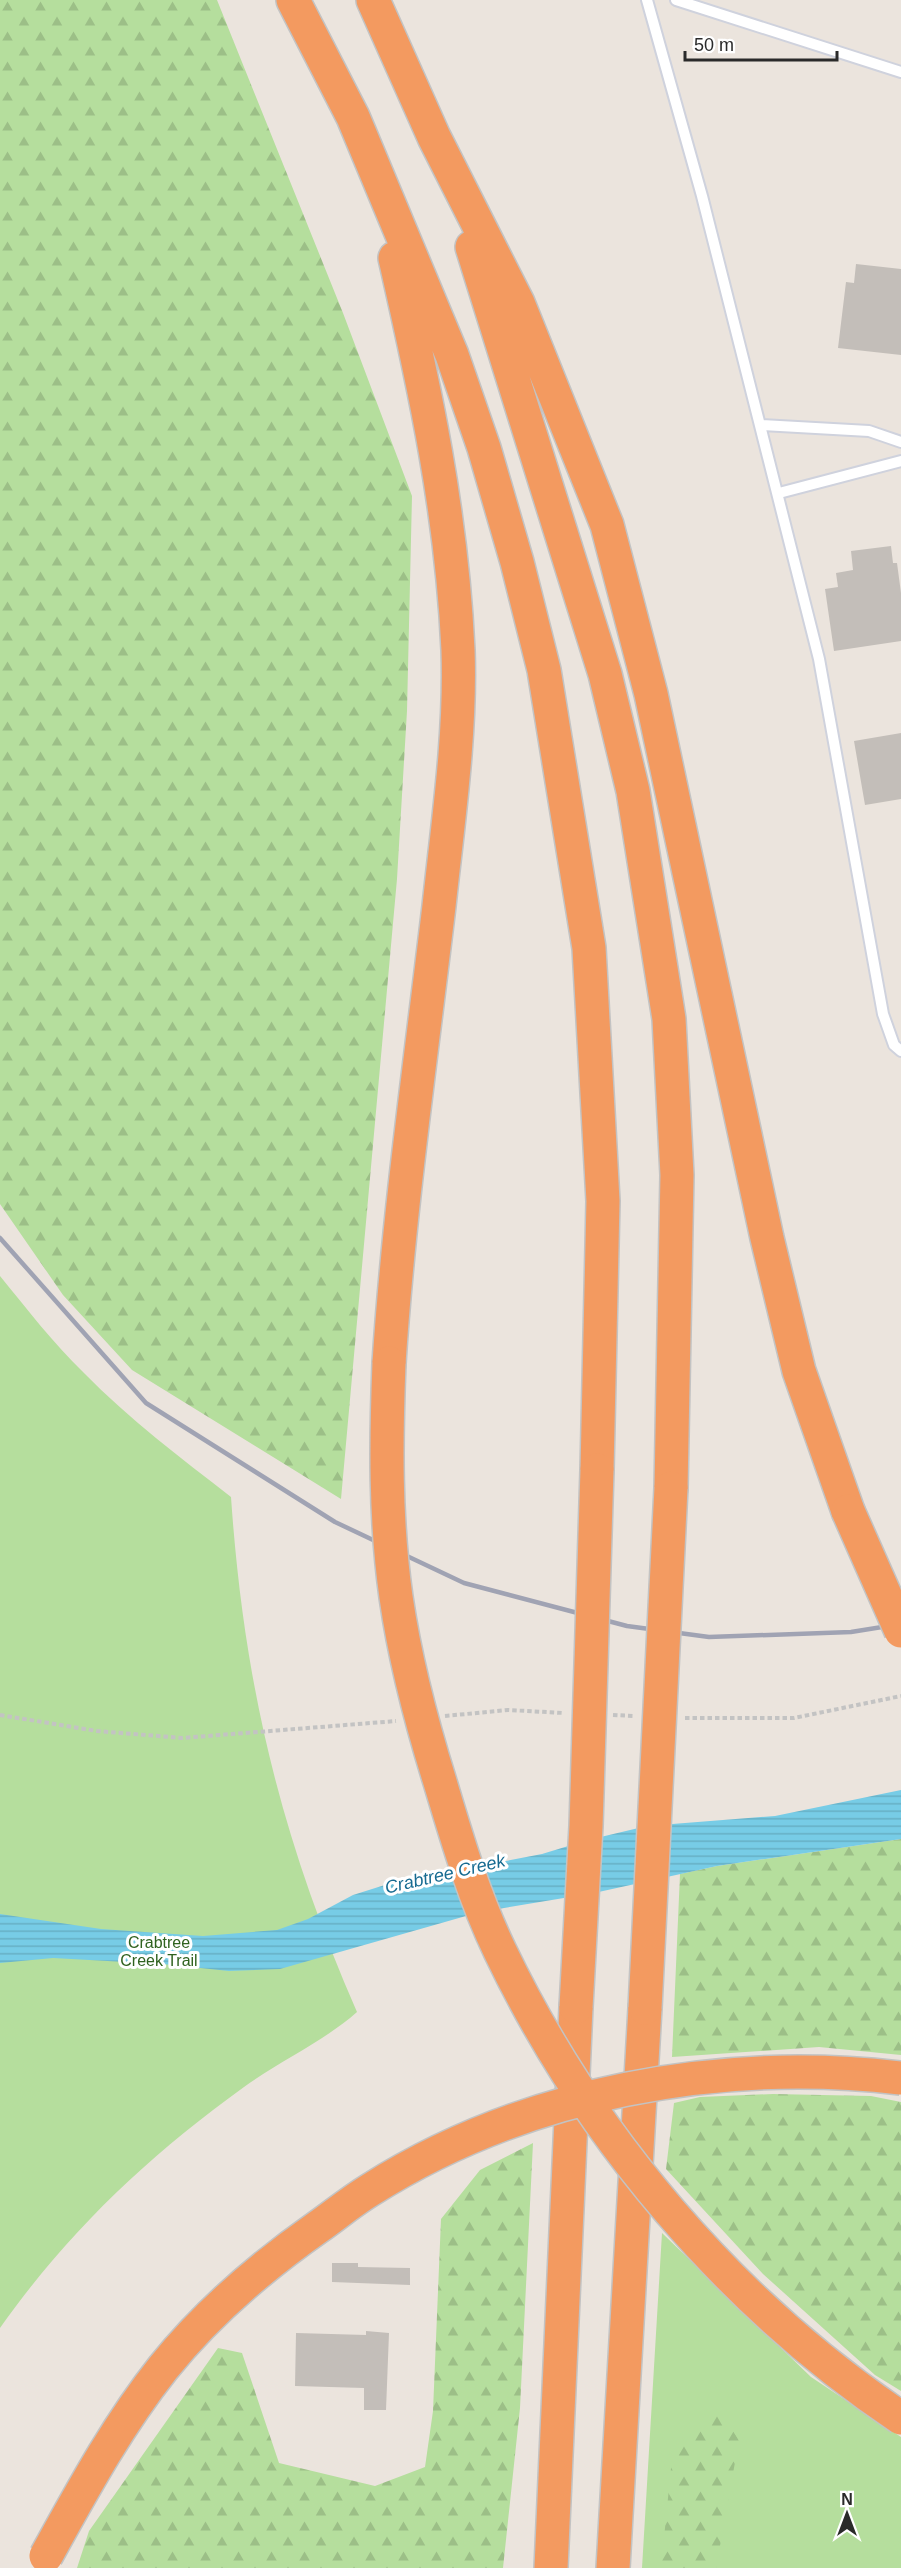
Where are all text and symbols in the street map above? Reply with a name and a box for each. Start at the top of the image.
scale bar [685,24,836,62]
text: 50 m [694,35,734,55]
water label: Crabtree Creek [383,1850,508,1898]
park label: Crabtree Creek Trail [120,1934,198,1969]
north arrow [817,2484,877,2544]
text: N [841,2491,853,2508]

